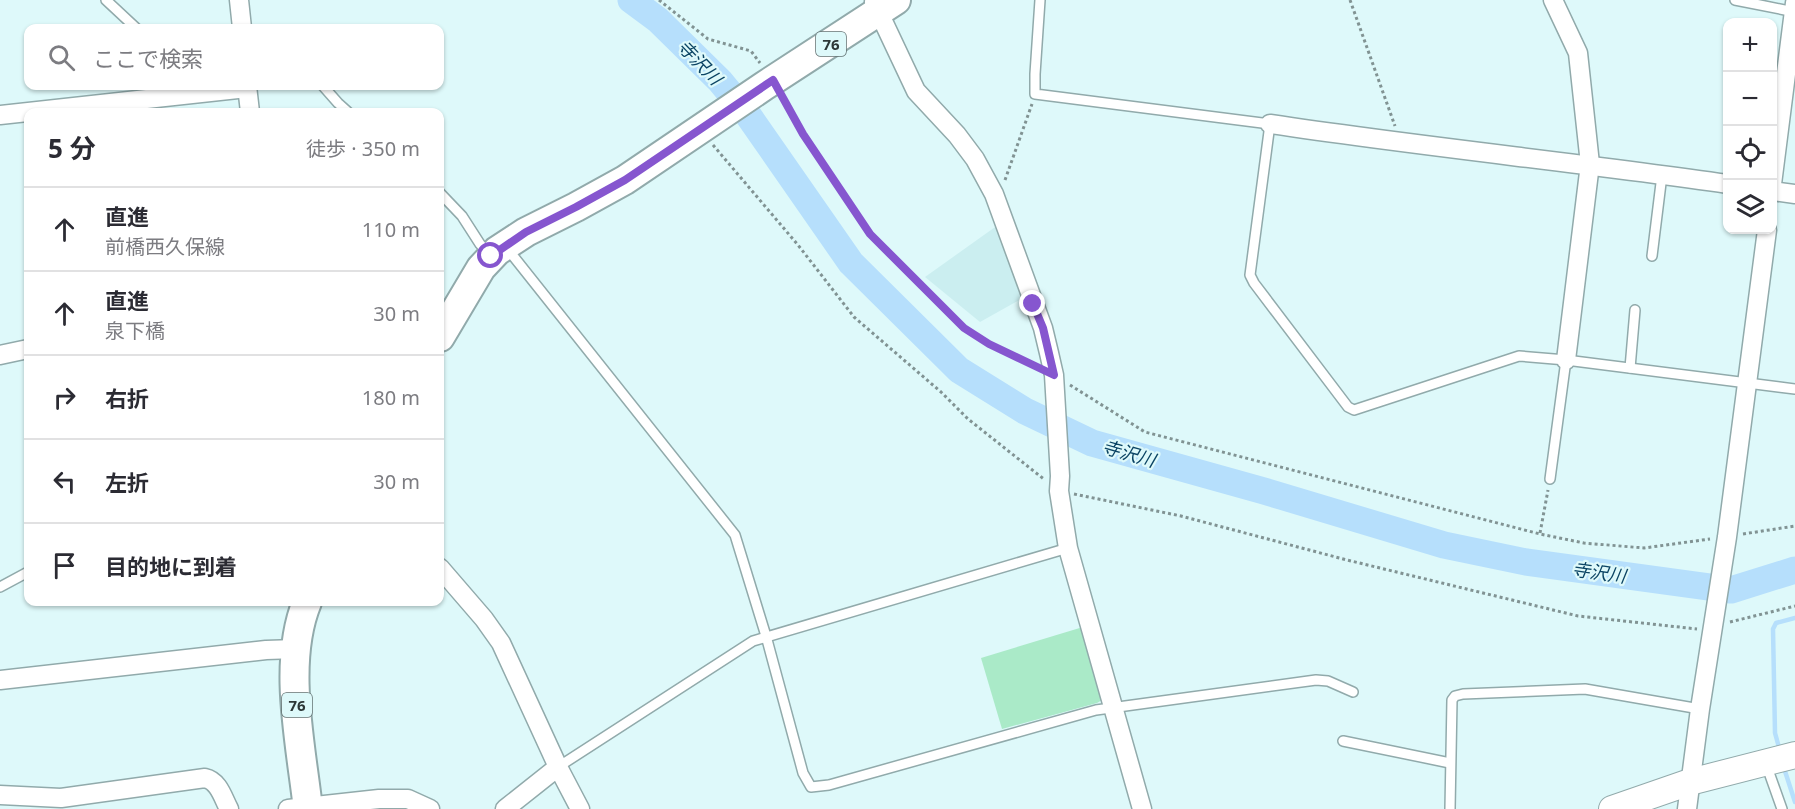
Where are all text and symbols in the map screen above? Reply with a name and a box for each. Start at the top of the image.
map controls [1723,18,1777,234]
button: + [1723,18,1777,72]
search box [24,24,444,90]
road number: 76 [816,32,846,56]
water label: 寺沢川 [673,34,729,91]
icon: search [45,41,78,74]
text: ここで検索 [93,43,203,73]
button: − [1723,72,1777,126]
button: locate [1723,126,1777,180]
text: 5 分 [48,130,96,166]
text: 徒歩 · 350 m [306,135,420,162]
button: layers [1723,180,1777,234]
text: 直進 [105,201,149,231]
icon: ahead [48,213,81,246]
text: 110 m [362,216,420,243]
text: 前橋西久保線 [105,233,225,260]
route start [477,242,503,268]
text: 直進 [105,285,149,315]
route end [1019,290,1045,316]
icon: ahead [48,297,81,330]
text: 30 m [373,300,420,327]
text: 泉下橋 [105,317,165,344]
icon: right [48,381,81,414]
text: 右折 [105,383,149,413]
text: 180 m [362,384,420,411]
water label: 寺沢川 [1100,434,1160,473]
icon: left [48,465,81,498]
text: 左折 [105,467,149,497]
text: 30 m [373,468,420,495]
icon: arrive [48,549,81,582]
text: 目的地に到着 [105,551,237,581]
water label: 寺沢川 [1571,556,1629,588]
road number: 76 [282,693,312,717]

